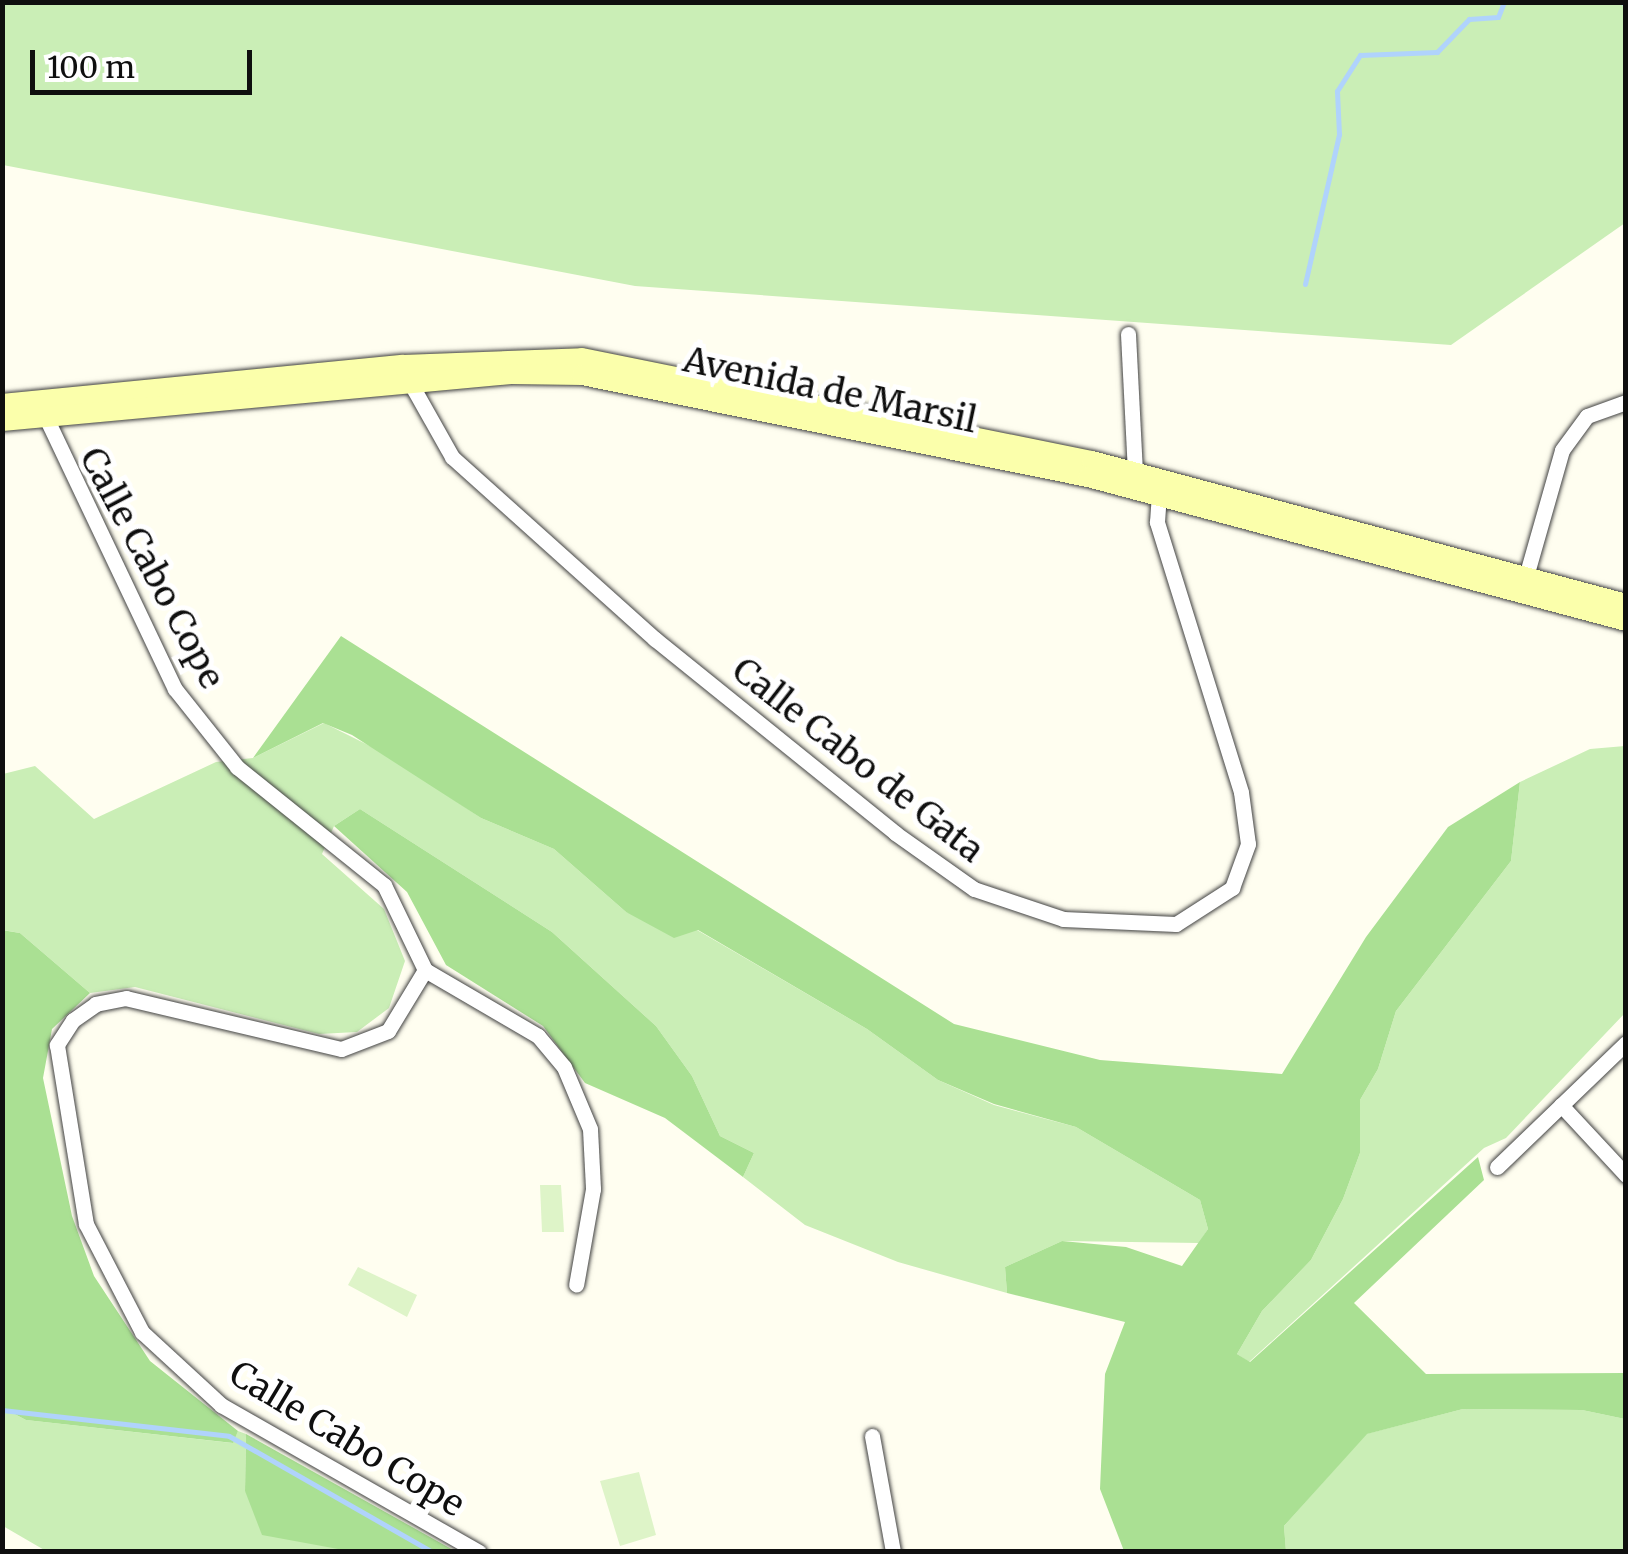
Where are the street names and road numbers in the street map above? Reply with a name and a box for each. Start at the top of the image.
street label: Avenida de Marsil [679,338,981,442]
street label: Calle Cabo Cope [71,441,233,695]
street label: Calle Cabo de Gata [724,649,992,871]
street label: Calle Cabo Cope [222,1352,472,1526]

